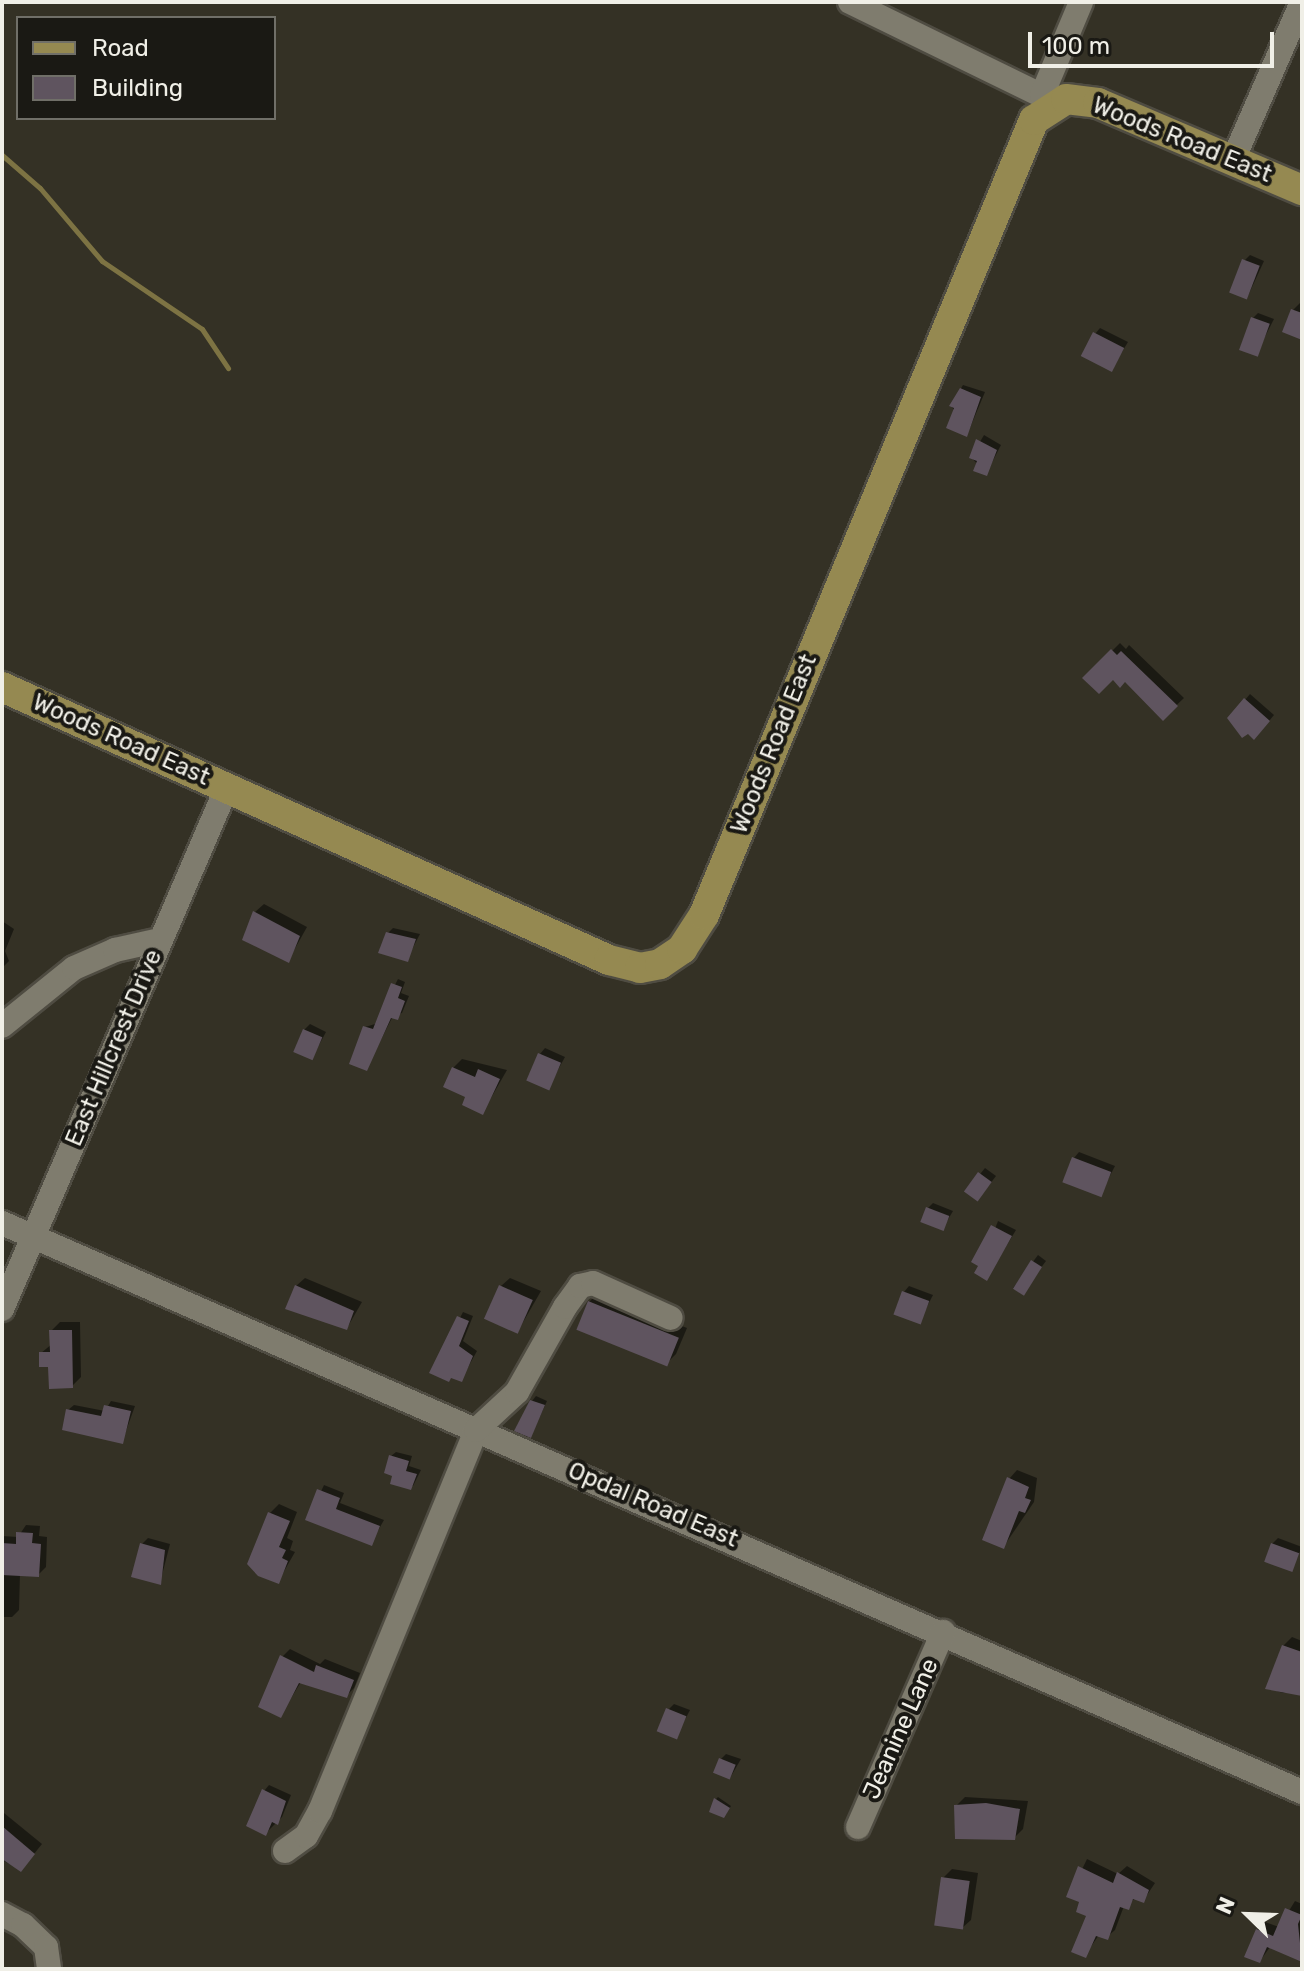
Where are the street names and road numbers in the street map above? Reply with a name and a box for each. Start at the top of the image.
street label: Woods Road East [1088,91,1276,189]
street label: Woods Road East [725,650,823,838]
street label: Woods Road East [28,688,214,792]
street label: East Hillcrest Drive [60,945,168,1151]
street label: Opdal Road East [564,1456,742,1554]
street label: Jeanine Lane [857,1654,945,1804]

